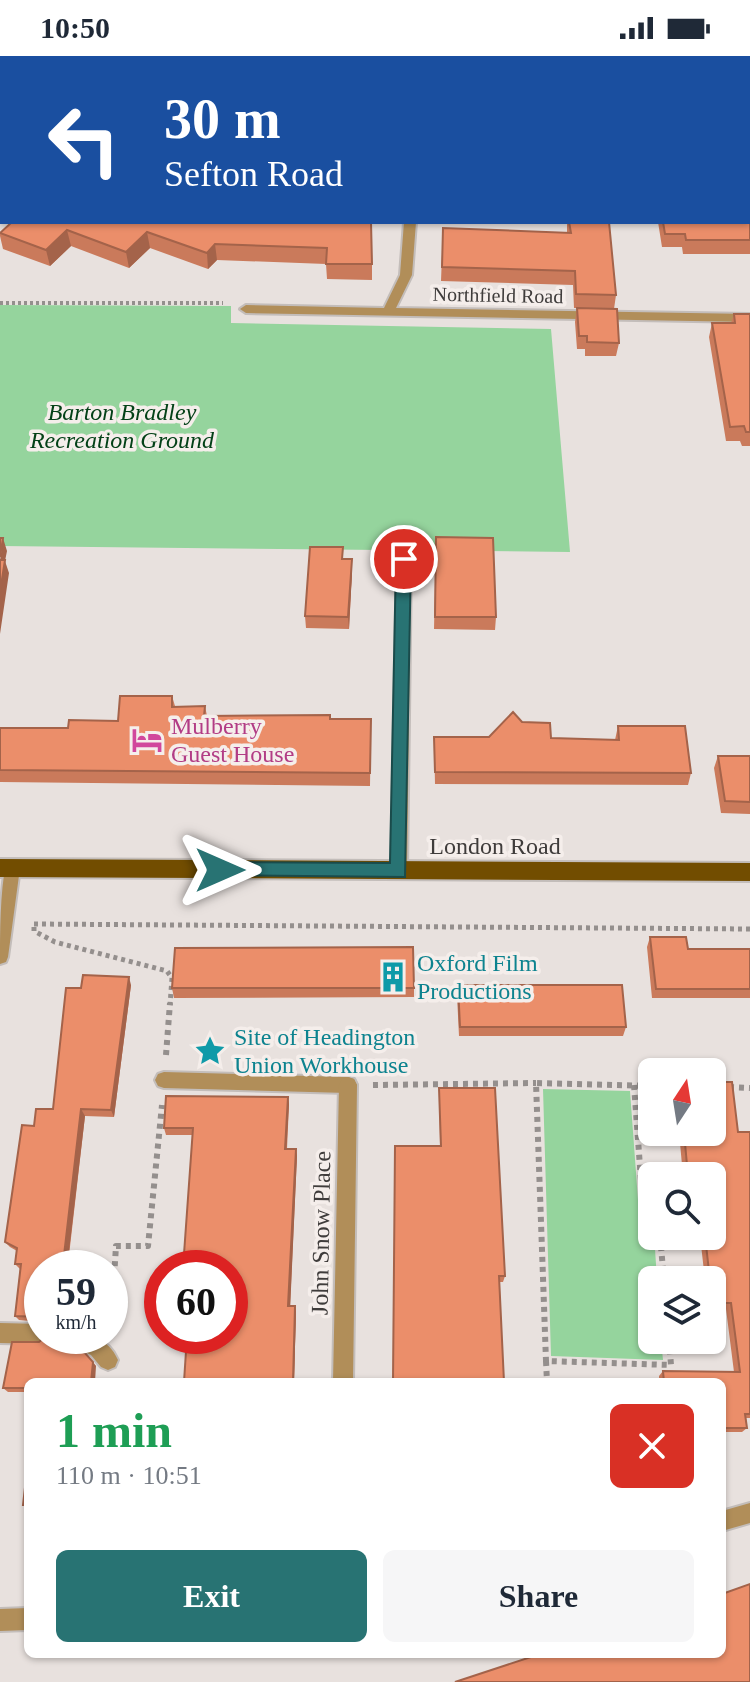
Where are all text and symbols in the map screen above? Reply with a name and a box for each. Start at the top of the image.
text: 10:50 [40,11,110,44]
icon: left [32,88,136,192]
text: 30 m [164,88,281,150]
text: Sefton Road [164,154,343,194]
street label: Northfield Road [433,283,563,307]
park label: Barton Bradley Recreation Ground [29,399,215,453]
pin [370,525,438,593]
icon: arrive [382,537,426,581]
place label: Mulberry Guest House [171,713,294,767]
hotel icon: Mulberry Guest House [130,723,164,757]
position arrow [178,828,262,912]
street label: London Road [429,833,561,859]
place label: Oxford Film Productions [417,950,538,1004]
building icon: Oxford Film Productions [376,960,410,994]
place label: Site of Headington Union Workhouse [234,1024,415,1078]
place icon: Site of Headington Union Workhouse [193,1034,227,1068]
north arrow [638,1058,726,1146]
map controls [638,1058,726,1354]
street label: John Snow Place [307,1151,335,1315]
button: search [638,1162,726,1250]
speed limit sign: 60 [144,1250,248,1354]
button: layers [638,1266,726,1354]
text: 59 [56,1269,96,1314]
text: km/h [55,1311,97,1333]
text: 1 min [56,1404,172,1457]
button: close [610,1404,694,1488]
text: 110 m · 10:51 [56,1461,202,1490]
button: Exit [56,1550,367,1642]
button: Share [383,1550,694,1642]

